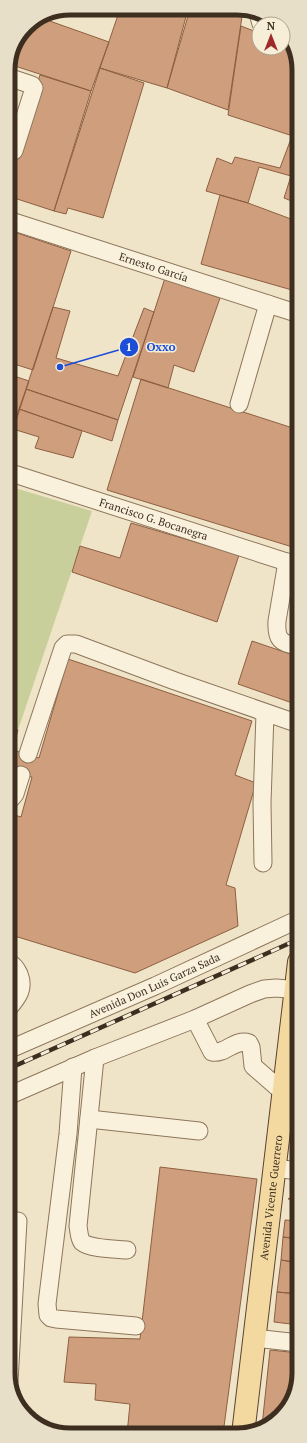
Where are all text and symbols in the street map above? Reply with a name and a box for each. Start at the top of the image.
north arrow [251,16,291,56]
text: N [267,19,276,33]
street label: Ernesto García [117,249,190,285]
callout: Oxxo [119,335,184,359]
text: 1 [126,339,132,354]
text: Oxxo [146,339,176,354]
street label: Francisco G. Bocanegra [97,495,210,543]
street label: Avenida Don Luis Garza Sada [87,950,223,1021]
street label: Avenida Vicente Guerrero [257,1134,285,1261]

